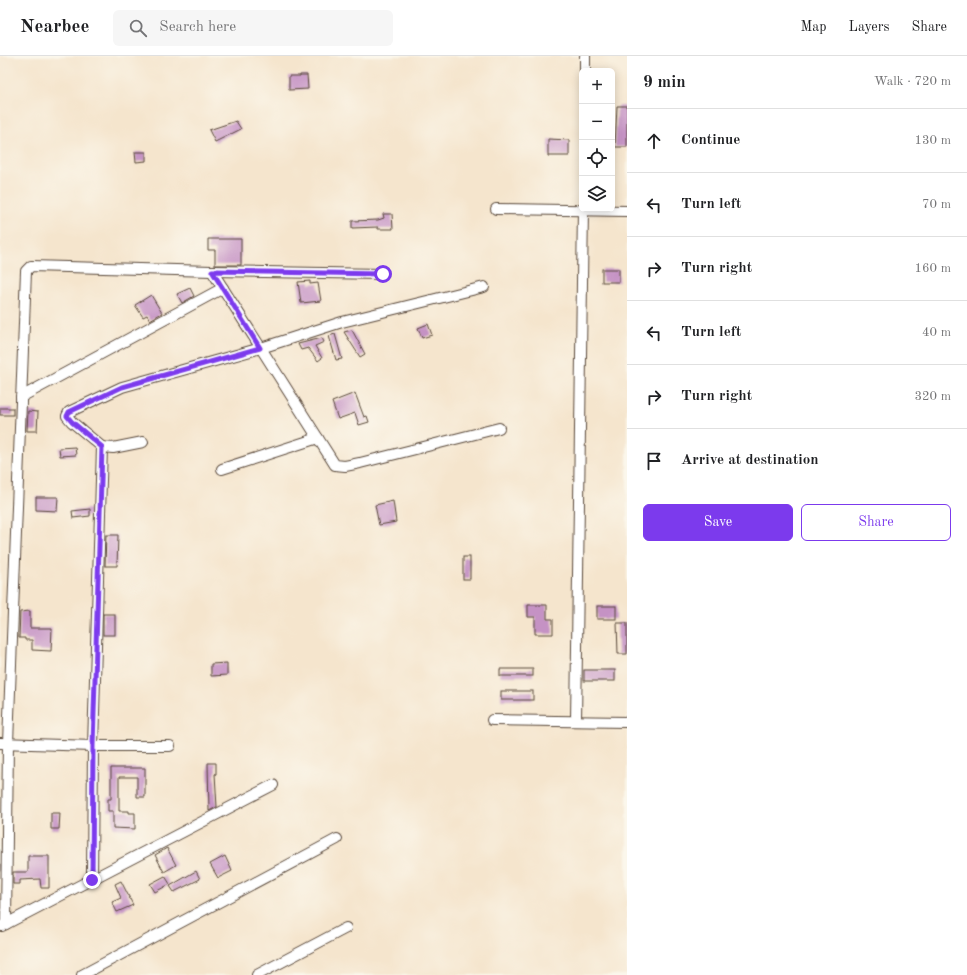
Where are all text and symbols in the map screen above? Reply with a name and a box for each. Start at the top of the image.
search box [113,10,393,46]
icon: search [127,17,149,39]
text: Nearbee [20,18,89,37]
text: Search here [159,20,236,35]
text: Map [801,20,827,34]
text: Layers [849,20,890,34]
text: Share [912,20,947,34]
map controls [579,68,615,212]
button: + [579,68,615,104]
text: 9 min [643,74,686,91]
text: Walk · 720 m [874,75,951,88]
button: − [579,104,615,140]
icon: ahead [643,130,665,152]
text: Continue [681,133,740,148]
text: 130 m [914,134,951,147]
button: locate [579,140,615,176]
button: layers [579,176,615,212]
icon: left [643,194,665,216]
text: Turn left [681,197,741,212]
text: 70 m [922,198,951,211]
icon: right [643,258,665,280]
text: Turn right [681,261,752,276]
text: 160 m [914,262,951,275]
route start [374,265,392,283]
icon: left [643,322,665,344]
text: Turn left [681,325,741,340]
text: 40 m [922,326,951,339]
icon: right [643,386,665,408]
text: Turn right [681,389,752,404]
text: 320 m [914,390,951,403]
icon: arrive [643,450,665,472]
text: Arrive at destination [681,453,819,468]
button: Save [643,504,793,541]
button: Share [801,504,951,541]
route end [83,871,101,889]

